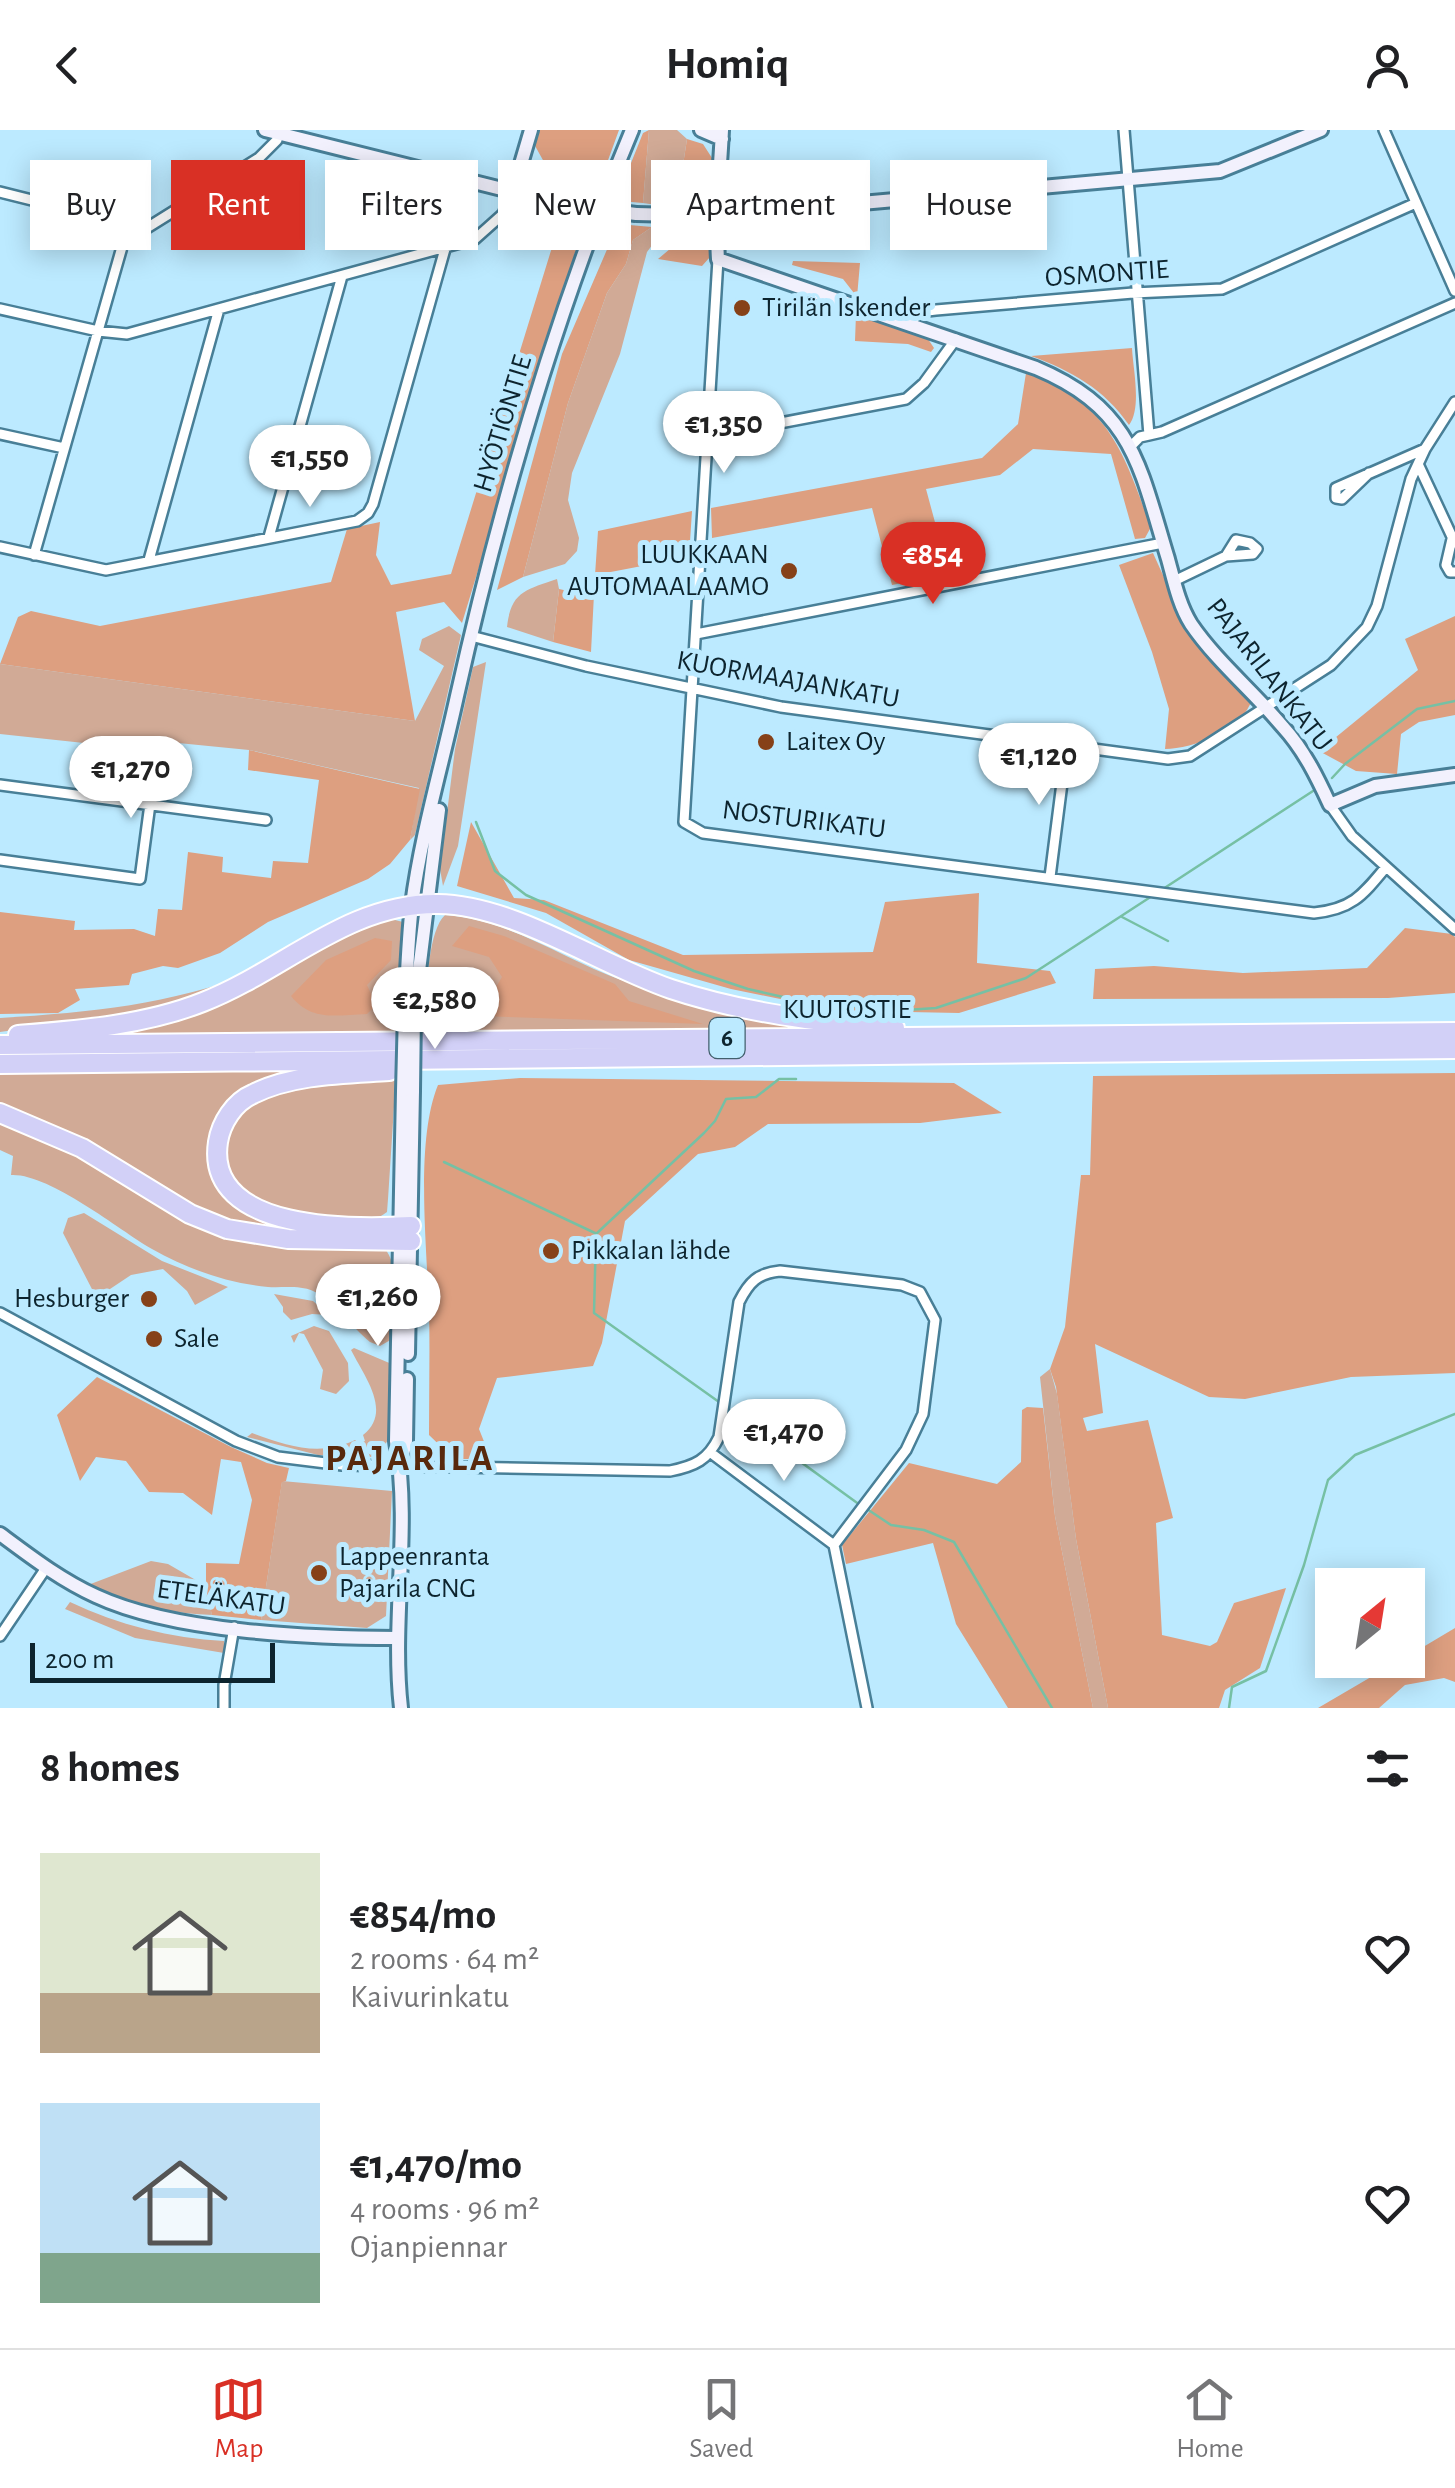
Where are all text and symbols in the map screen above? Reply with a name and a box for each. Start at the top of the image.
icon: back [40,38,95,93]
icon: person [1360,38,1415,93]
text: Homiq [666,42,789,87]
chip: Buy [30,160,151,250]
chip: Rent [171,160,305,250]
chip: Filters [325,160,478,250]
chip: New [498,160,631,250]
chip: Apartment [651,160,870,250]
chip: House [890,160,1047,250]
street label: OSMONTIE [1044,256,1170,292]
place label: Tirilän Iskender [762,294,930,322]
marker: Tirilän Iskender [731,297,753,319]
street label: HYÖTIÖNTIE [467,352,537,496]
pin: €1,350 [643,391,805,476]
text: €1,350 [685,407,763,439]
pin: €1,550 [229,425,391,510]
text: €1,550 [271,441,349,473]
pin: €854 [874,522,992,607]
text: €854 [903,538,963,570]
place label: LUUKKAAN AUTOMAALAAMO [567,541,769,601]
marker: LUUKKAAN AUTOMAALAAMO [778,560,800,582]
street label: PAJARILANKATU [1201,593,1337,757]
street label: KUORMAAJANKATU [674,647,902,713]
pin: €1,120 [958,723,1120,808]
place label: Laitex Oy [786,728,885,756]
marker: Laitex Oy [755,731,777,753]
pin: €1,270 [50,736,212,821]
text: €1,120 [1000,739,1078,771]
text: €1,270 [91,752,171,784]
street label: NOSTURIKATU [721,796,887,844]
pin: €2,580 [354,967,516,1052]
text: €2,580 [393,983,477,1015]
street label: KUUTOSTIE [783,996,911,1024]
road number: 6 [710,1018,744,1058]
place label: Pikkalan lähde [571,1237,731,1265]
marker: Pikkalan lähde [540,1240,562,1262]
pin: €1,260 [297,1264,459,1349]
text: €1,260 [338,1280,419,1312]
place label: Hesburger [14,1285,129,1313]
marker: Hesburger [138,1288,160,1310]
place label: Sale [174,1325,219,1353]
marker: Sale [143,1328,165,1350]
pin: €1,470 [703,1399,865,1484]
text: €1,470 [744,1415,824,1447]
district label: PAJARILA [325,1440,495,1478]
place label: Lappeenranta Pajarila CNG [339,1543,490,1603]
marker: Lappeenranta Pajarila CNG [308,1562,330,1584]
north arrow [1315,1568,1425,1678]
map controls [1315,1568,1425,1678]
street label: ETELÄKATU [155,1573,287,1621]
scale bar [30,1638,275,1682]
text: 200 m [45,1646,114,1674]
icon: filters [1360,1741,1415,1796]
text: 8 homes [40,1747,180,1789]
icon: home [120,1893,240,2013]
text: €854/mo [350,1894,496,1936]
icon: heart [1360,1926,1415,1981]
text: 2 rooms · 64 m² [350,1943,539,1975]
text: Kaivurinkatu [350,1981,509,2013]
icon: home [120,2143,240,2263]
text: €1,470/mo [350,2144,522,2186]
icon: heart [1360,2176,1415,2231]
text: 4 rooms · 96 m² [350,2193,540,2225]
text: Ojanpiennar [350,2231,507,2263]
tab: Map [211,2372,266,2466]
tab: Saved [689,2372,753,2466]
tab: Home [1176,2372,1244,2466]

